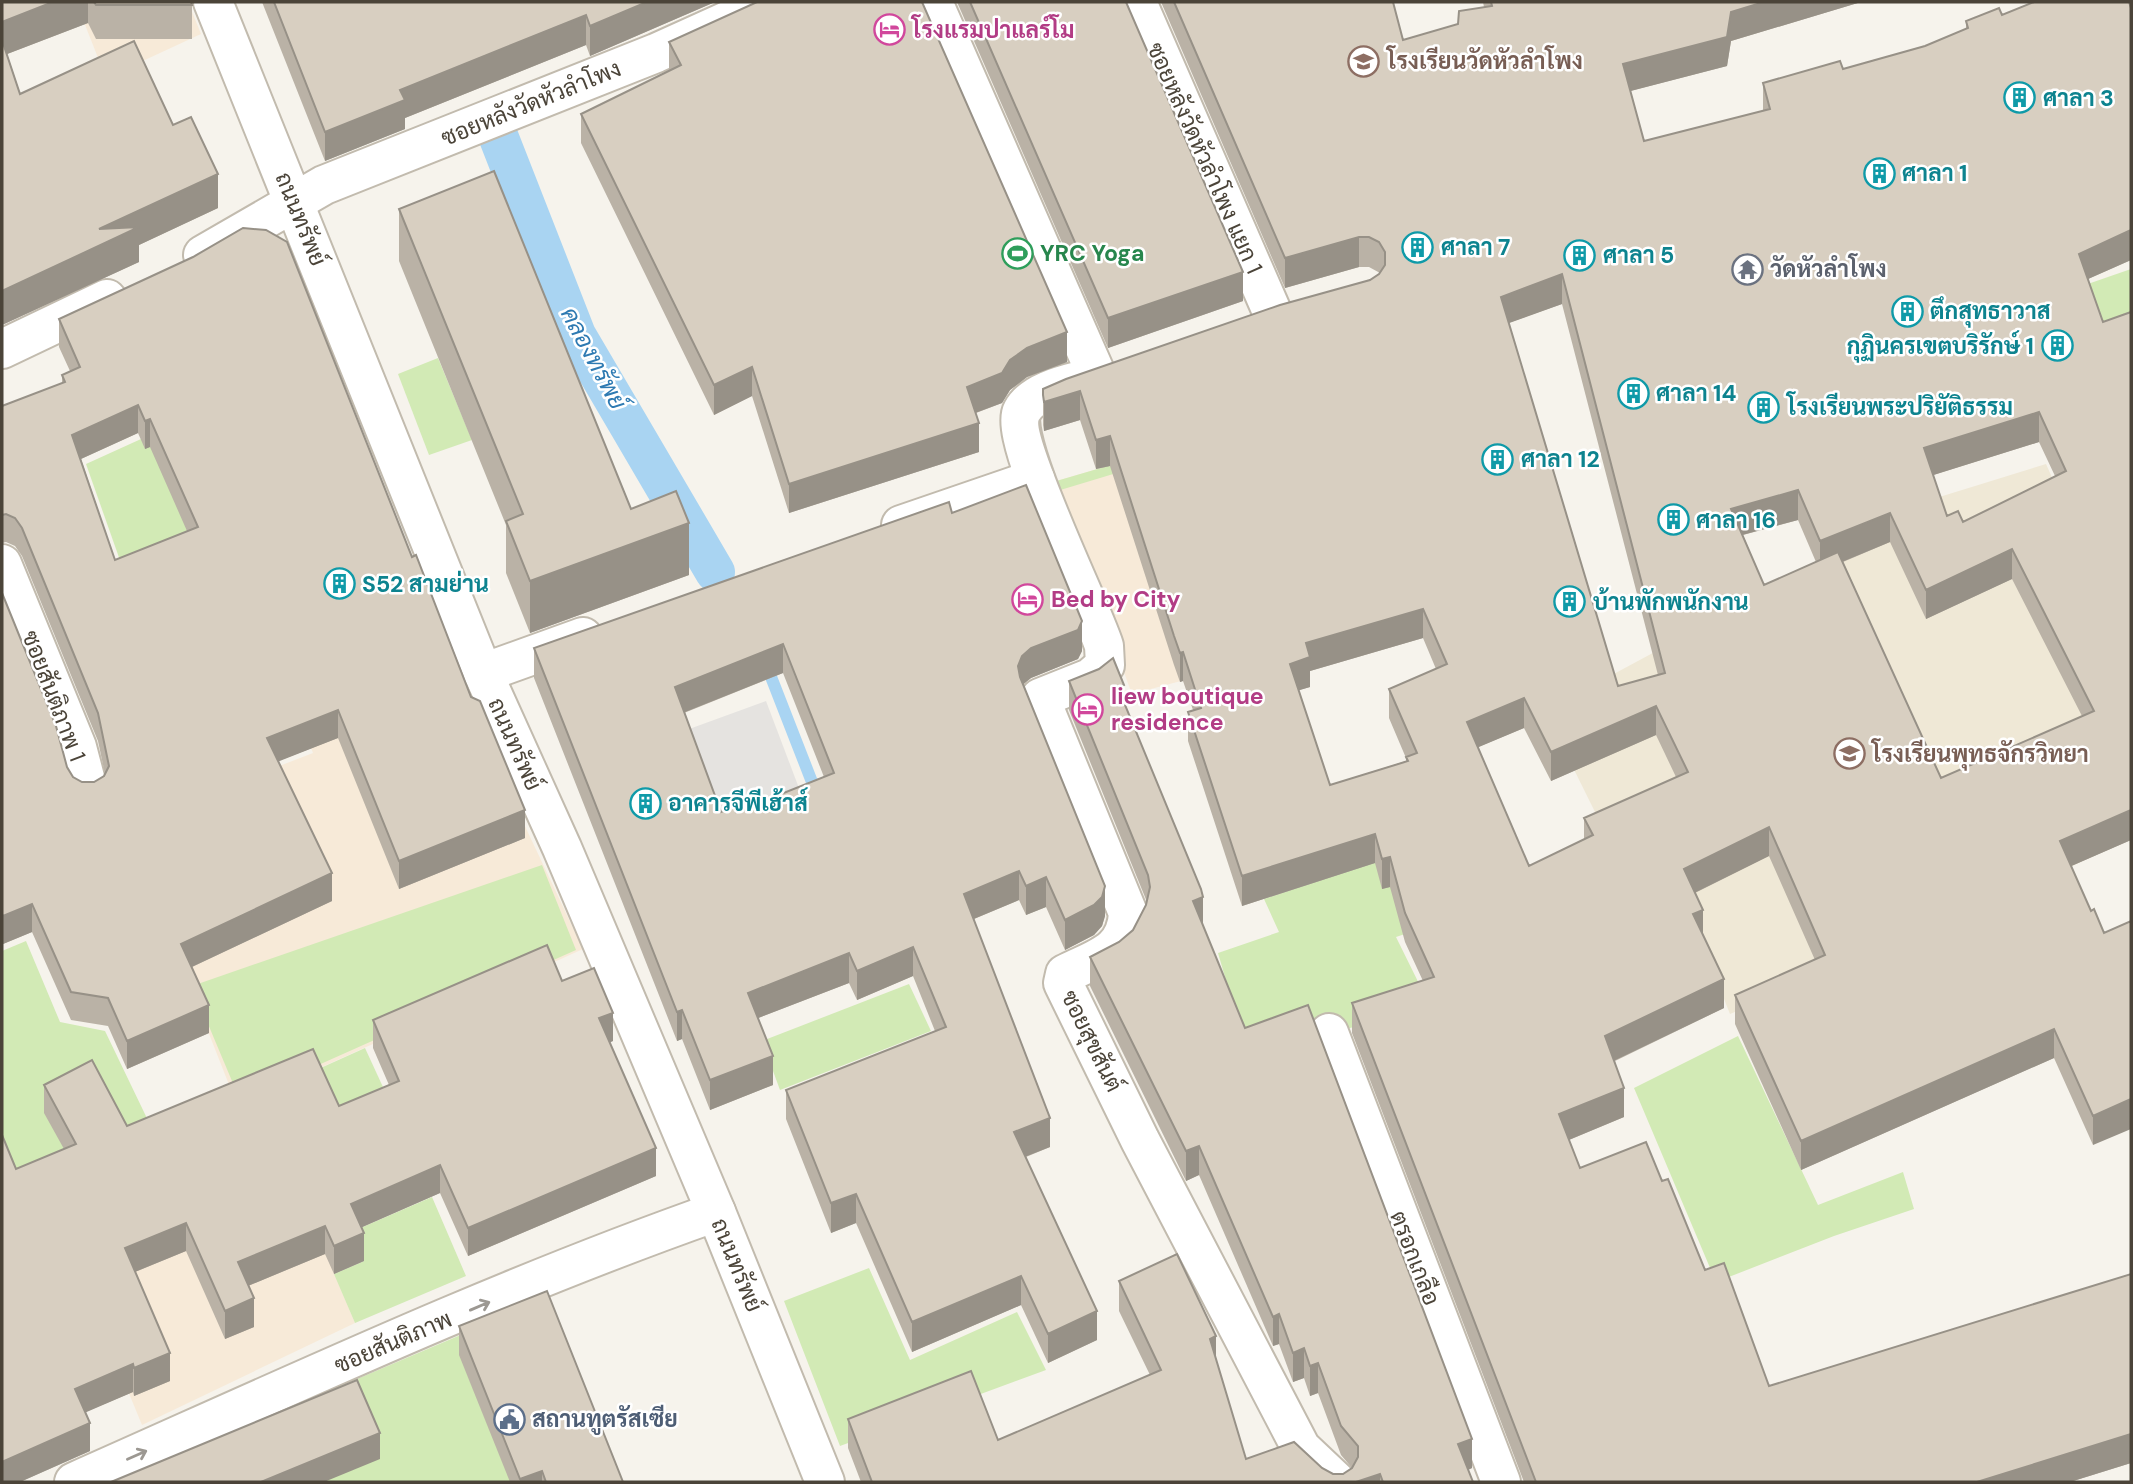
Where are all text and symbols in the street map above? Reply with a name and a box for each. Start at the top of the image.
hotel icon: โรงแรมปาแลร์โม [872,13,906,47]
place label: โรงแรมปาแลร์โม [910,14,1075,45]
street label: ซอยหลังวัดหัวลำโพง แยก 1 [1140,37,1271,278]
school or university icon: โรงเรียนวัดหัวลำโพง [1347,44,1381,78]
place label: โรงเรียนวัดหัวลำโพง [1385,45,1583,76]
street label: ซอยหลังวัดหัวลำโพง [436,52,625,153]
building icon: ศาลา 3 [2003,81,2037,115]
place label: ศาลา 3 [2043,83,2114,113]
building icon: ศาลา 1 [1862,156,1896,190]
place label: ศาลา 1 [1902,158,1967,188]
street label: ถนนทรัพย์ [269,167,334,270]
building icon: ศาลา 7 [1401,230,1435,264]
place label: ศาลา 7 [1441,232,1510,262]
sports icon: YRC Yoga [1000,236,1034,270]
place label: YRC Yoga [1040,238,1145,268]
building icon: ศาลา 5 [1563,238,1597,272]
place label: ศาลา 5 [1603,240,1674,270]
temple icon: วัดหัวลำโพง [1730,252,1764,286]
place label: วัดหัวลำโพง [1770,253,1887,284]
building icon: ตึกสุทธาวาส [1890,294,1924,328]
place label: ตึกสุทธาวาส [1930,295,2051,328]
water label: คลองทรัพย์ [554,301,635,417]
building icon: กุฏินครเขตบริรักษ์ 1 [2040,329,2074,363]
place label: กุฏินครเขตบริรักษ์ 1 [1847,330,2034,363]
building icon: ศาลา 14 [1616,376,1650,410]
place label: ศาลา 14 [1656,378,1736,408]
building icon: โรงเรียนพระปริยัติธรรม [1747,390,1781,424]
place label: โรงเรียนพระปริยัติธรรม [1785,391,2013,422]
building icon: ศาลา 12 [1481,442,1515,476]
place label: ศาลา 12 [1521,444,1600,474]
building icon: ศาลา 16 [1656,503,1690,537]
place label: ศาลา 16 [1696,505,1776,535]
building icon: S52 สามย่าน [322,567,356,601]
place label: S52 สามย่าน [362,569,489,599]
hotel icon: Bed by City [1011,582,1045,616]
place label: Bed by City [1051,584,1181,614]
building icon: บ้านพักพนักงาน [1553,585,1587,619]
place label: บ้านพักพนักงาน [1593,586,1749,617]
street label: ซอยสันติภาพ 1 [15,626,93,766]
place label: liew boutique residence [1111,681,1264,737]
street label: ถนนทรัพย์ [481,692,550,795]
hotel icon: liew boutique residence [1071,692,1105,726]
school or university icon: โรงเรียนพุทธจักรวิทยา [1832,737,1866,771]
place label: โรงเรียนพุทธจักรวิทยา [1870,738,2089,771]
building icon: อาคารจีพีเฮ้าส์ [628,786,662,820]
place label: อาคารจีพีเฮ้าส์ [668,787,809,818]
street label: ซอยสุขสันต์ [1054,985,1130,1097]
street label: ตรอกเกลือ [1383,1206,1447,1310]
street label: ถนนทรัพย์ [705,1213,770,1316]
one-way arrow [469,1299,491,1312]
street label: ซอยสันติภาพ [330,1304,456,1380]
public building icon: สถานทูตรัสเซีย [492,1402,526,1436]
place label: สถานทูตรัสเซีย [532,1404,678,1435]
one-way arrow [126,1448,147,1461]

